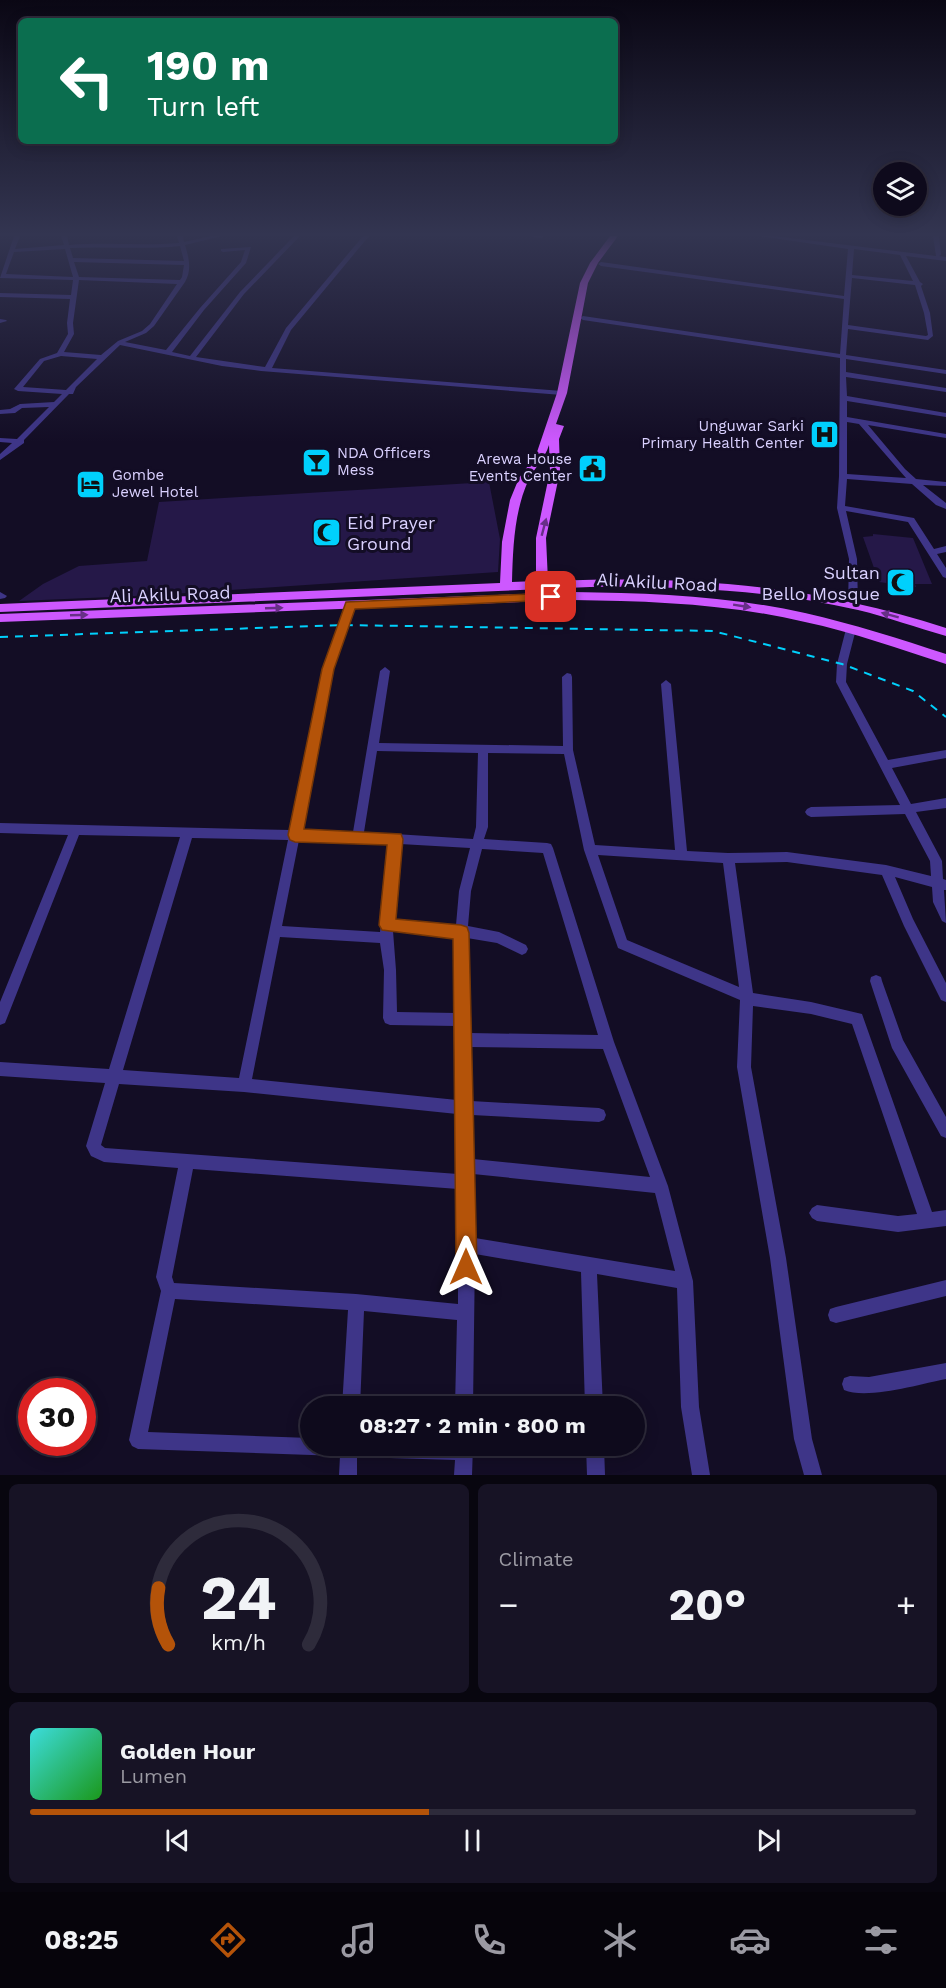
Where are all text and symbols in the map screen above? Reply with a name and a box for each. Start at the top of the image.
text: 190 m [147,41,270,90]
icon: left [48,42,126,120]
text: Turn left [147,91,259,123]
map controls [873,162,927,216]
button: layers [873,162,927,216]
place label: Unguwar Sarki Primary Health Center [641,417,804,452]
hospital icon: Unguwar Sarki Primary Health Center [809,419,841,451]
place label: NDA Officers Mess [337,444,431,479]
bar icon: NDA Officers Mess [300,446,332,478]
place label: Arewa House Events Center [469,450,572,485]
public building icon: Arewa House Events Center [577,452,609,484]
place label: Gombe Jewel Hotel [112,466,199,501]
hotel icon: Gombe Jewel Hotel [75,468,107,500]
place label: Eid Prayer Ground [347,512,435,554]
mosque icon: Eid Prayer Ground [310,516,342,548]
one-way arrow [539,518,549,536]
place label: Sultan Bello Mosque [762,562,880,604]
mosque icon: Sultan Bello Mosque [885,566,917,598]
street label: Ali Akilu Road [596,568,718,596]
pin [525,571,576,622]
icon: arrive [534,580,567,613]
street label: Ali Akilu Road [109,581,231,607]
one-way arrow [732,602,751,611]
one-way arrow [265,603,284,613]
one-way arrow [881,609,899,619]
one-way arrow [70,610,89,620]
position arrow [434,1235,498,1299]
speed limit sign: 30 [18,1378,96,1456]
text: 08:27 · 2 min · 800 m [359,1413,586,1438]
text: Climate [499,1547,574,1571]
text: 24 [200,1561,277,1634]
text: 20° [668,1578,746,1631]
text: − [499,1585,518,1624]
text: + [896,1585,916,1624]
text: km/h [211,1631,266,1656]
text: Golden Hour [120,1739,255,1764]
text: Lumen [120,1764,187,1788]
icon: previous [161,1824,194,1857]
icon: pause [456,1824,489,1857]
icon: next [752,1824,785,1857]
icon: directions [207,1919,249,1961]
icon: music [338,1919,380,1961]
icon: phone [468,1919,510,1961]
icon: climate [599,1919,641,1961]
icon: car [729,1919,771,1961]
icon: filters [860,1919,902,1961]
text: 08:25 [44,1924,119,1956]

